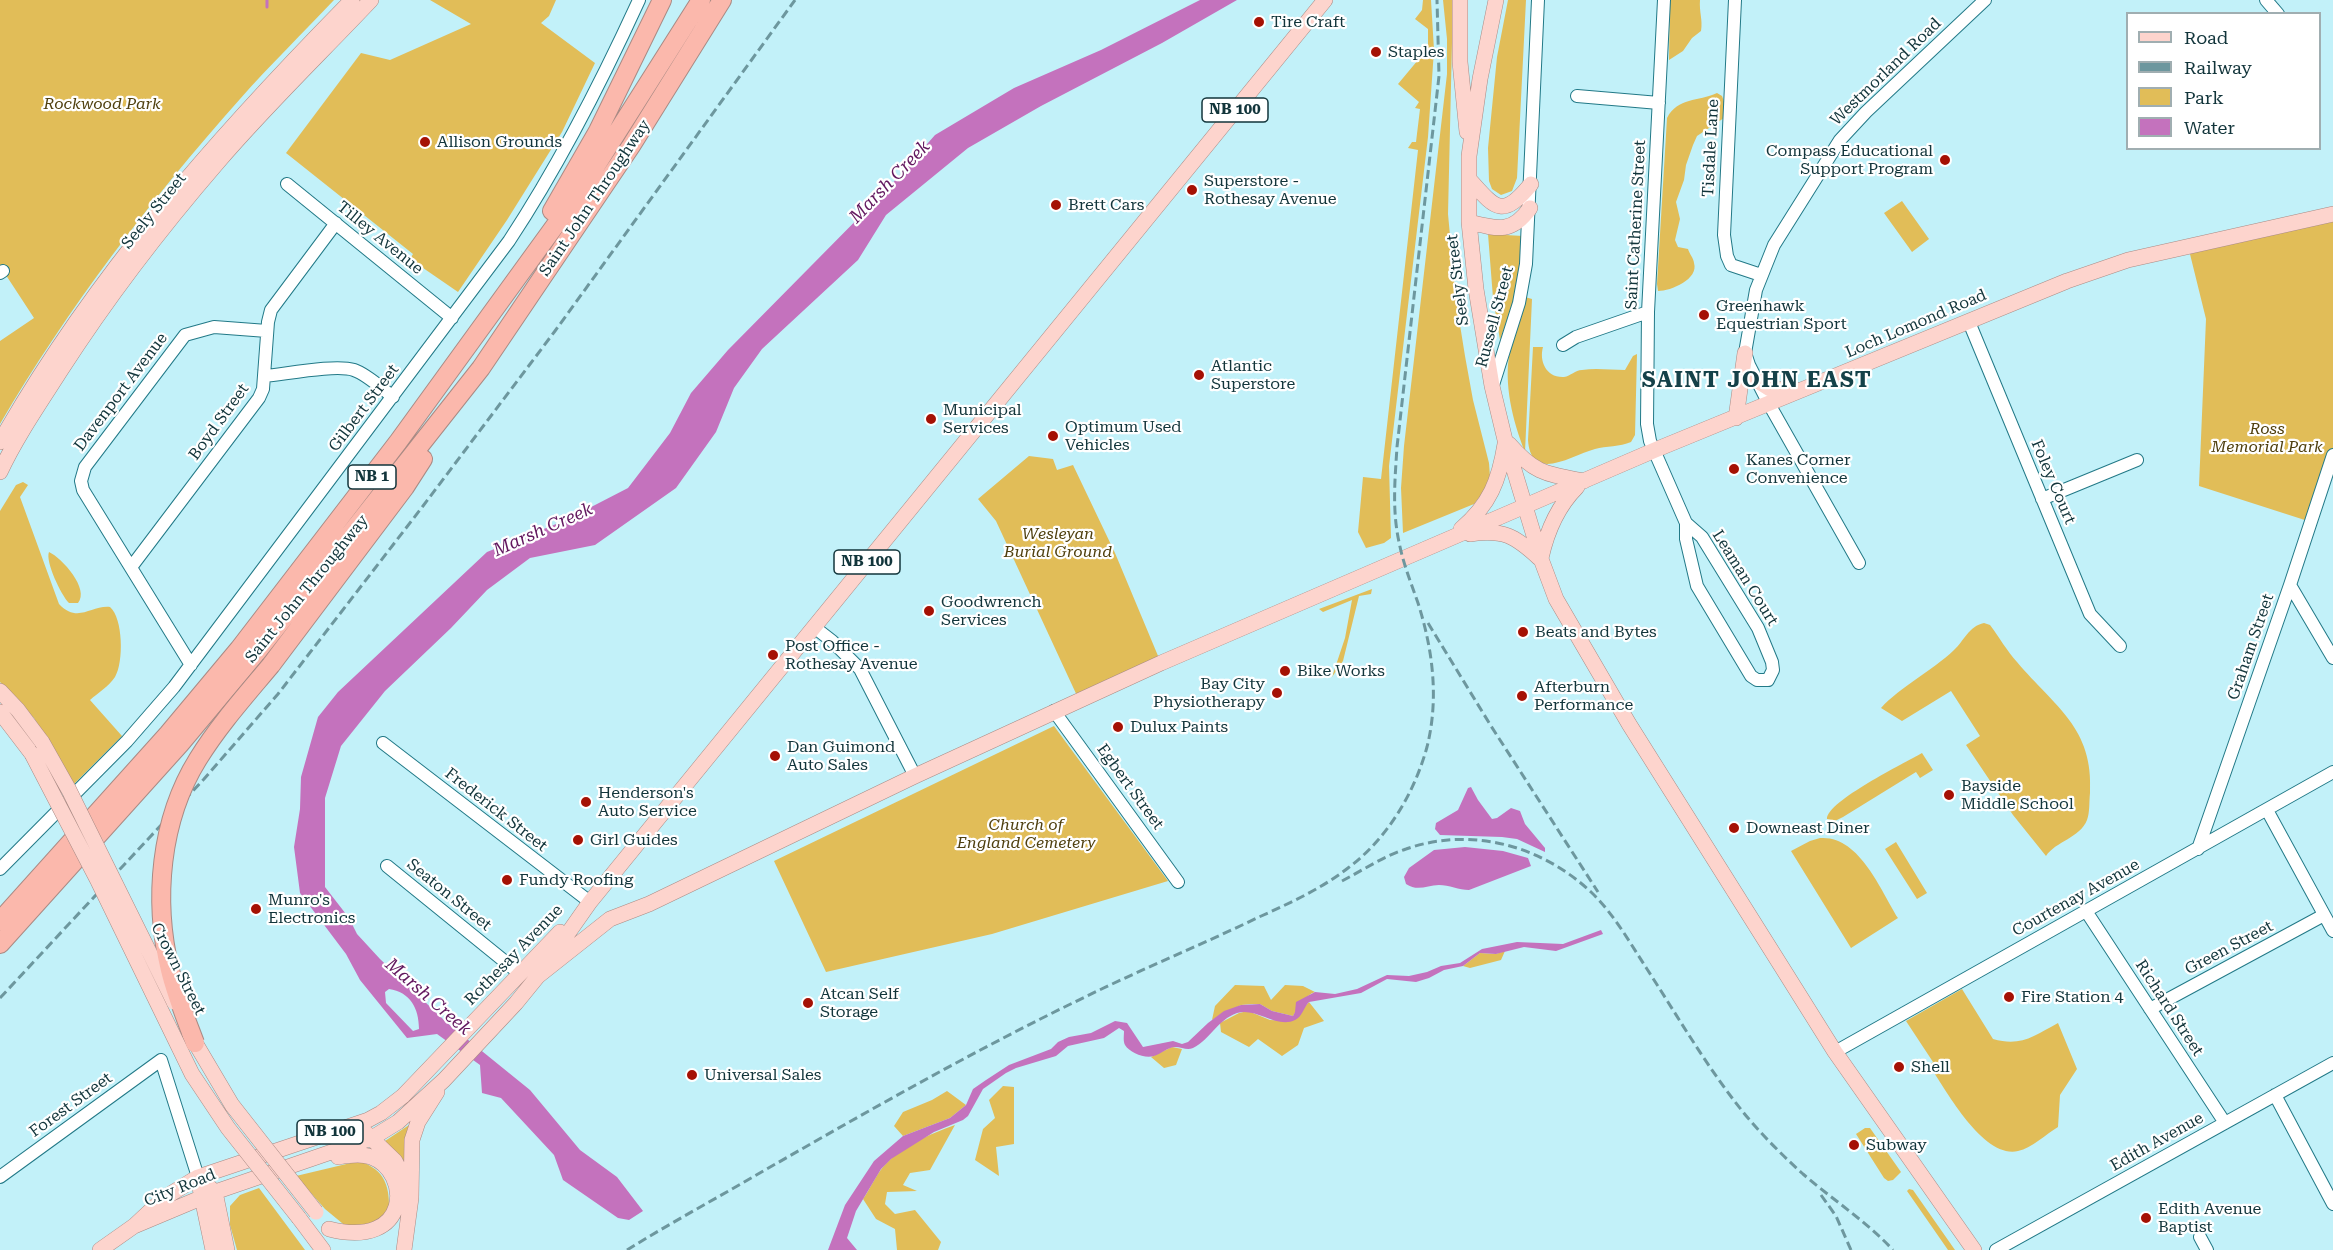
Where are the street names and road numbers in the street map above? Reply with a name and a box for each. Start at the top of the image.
street label: Westmorland Road [1827,14,1945,130]
road number: NB 100 [1202,98,1268,122]
street label: Tisdale Lane [1699,99,1723,197]
street label: Saint John Throughway [535,116,655,280]
street label: Saint Catherine Street [1622,140,1650,310]
street label: Seely Street [118,169,190,253]
street label: Tilley Avenue [333,197,427,279]
street label: Seely Street [1443,233,1473,327]
street label: Russell Street [1472,264,1518,370]
street label: Loch Lomond Road [1843,286,1989,362]
street label: Davenport Avenue [70,329,172,455]
street label: Gilbert Street [325,361,403,455]
street label: Boyd Street [185,380,253,464]
street label: Foley Court [2027,437,2079,527]
road number: NB 1 [348,465,396,489]
street label: Saint John Throughway [241,511,373,667]
street label: Leaman Court [1708,527,1782,629]
road number: NB 100 [834,550,900,574]
street label: Graham Street [2224,591,2278,703]
street label: Egbert Street [1093,740,1167,834]
street label: Frederick Street [441,764,551,856]
street label: Seaton Street [403,855,495,935]
street label: Courtenay Avenue [2009,855,2143,941]
street label: Rothesay Avenue [461,901,567,1009]
street label: Green Street [2182,917,2276,979]
street label: Crown Street [147,920,209,1018]
street label: Richard Street [2131,956,2207,1060]
street label: Forest Street [26,1069,116,1141]
street label: Edith Avenue [2107,1109,2207,1175]
road number: NB 100 [297,1120,363,1144]
street label: City Road [141,1165,219,1211]

